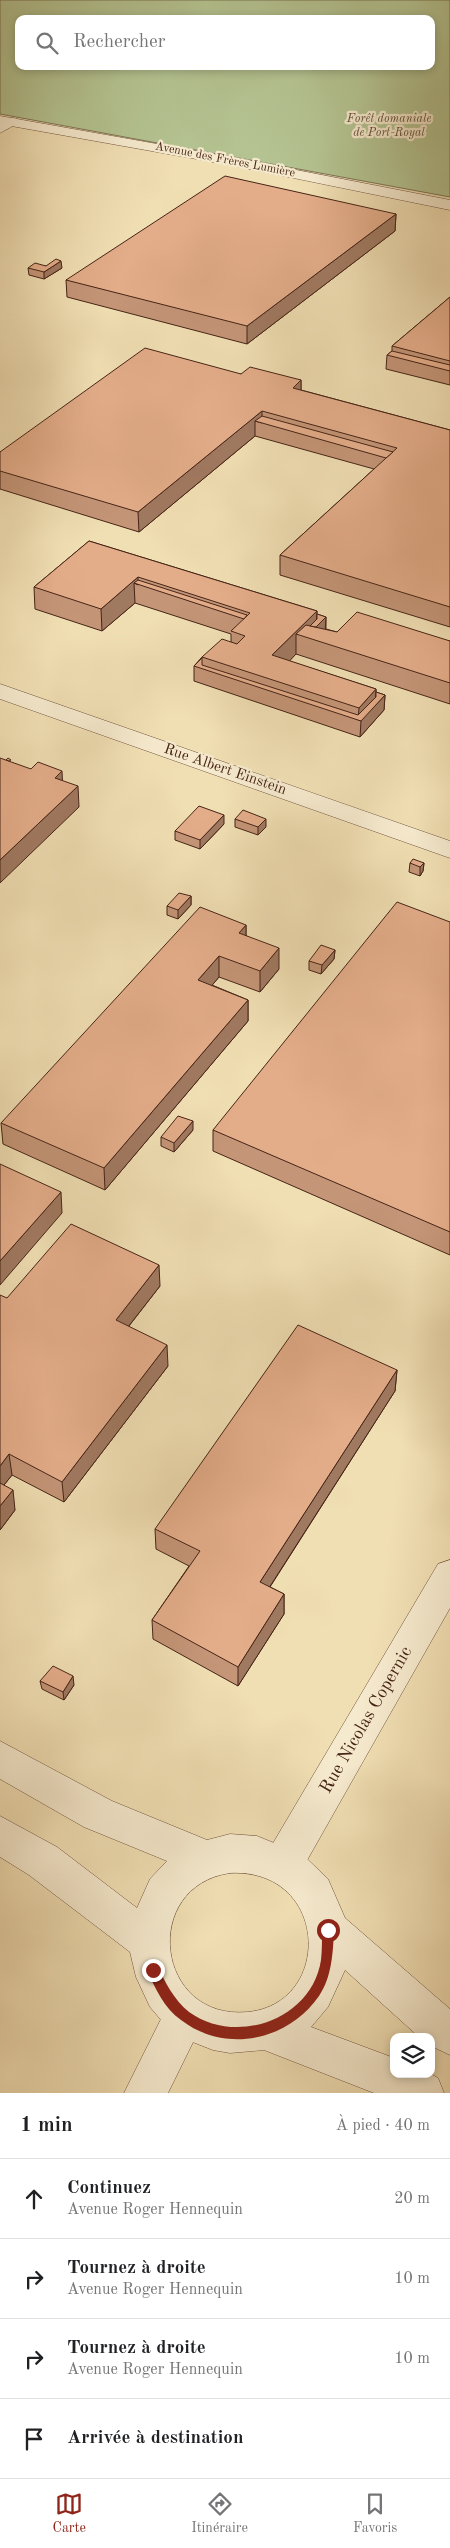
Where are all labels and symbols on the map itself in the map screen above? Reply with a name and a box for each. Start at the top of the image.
park label: Forêt domaniale de Port-Royal [346,113,431,139]
street label: Avenue des Frères Lumière [154,141,297,180]
street label: Rue Albert Einstein [162,742,288,798]
street label: Rue Nicolas Copernic [317,1643,415,1797]
route start [317,1919,340,1942]
route end [142,1959,165,1982]

